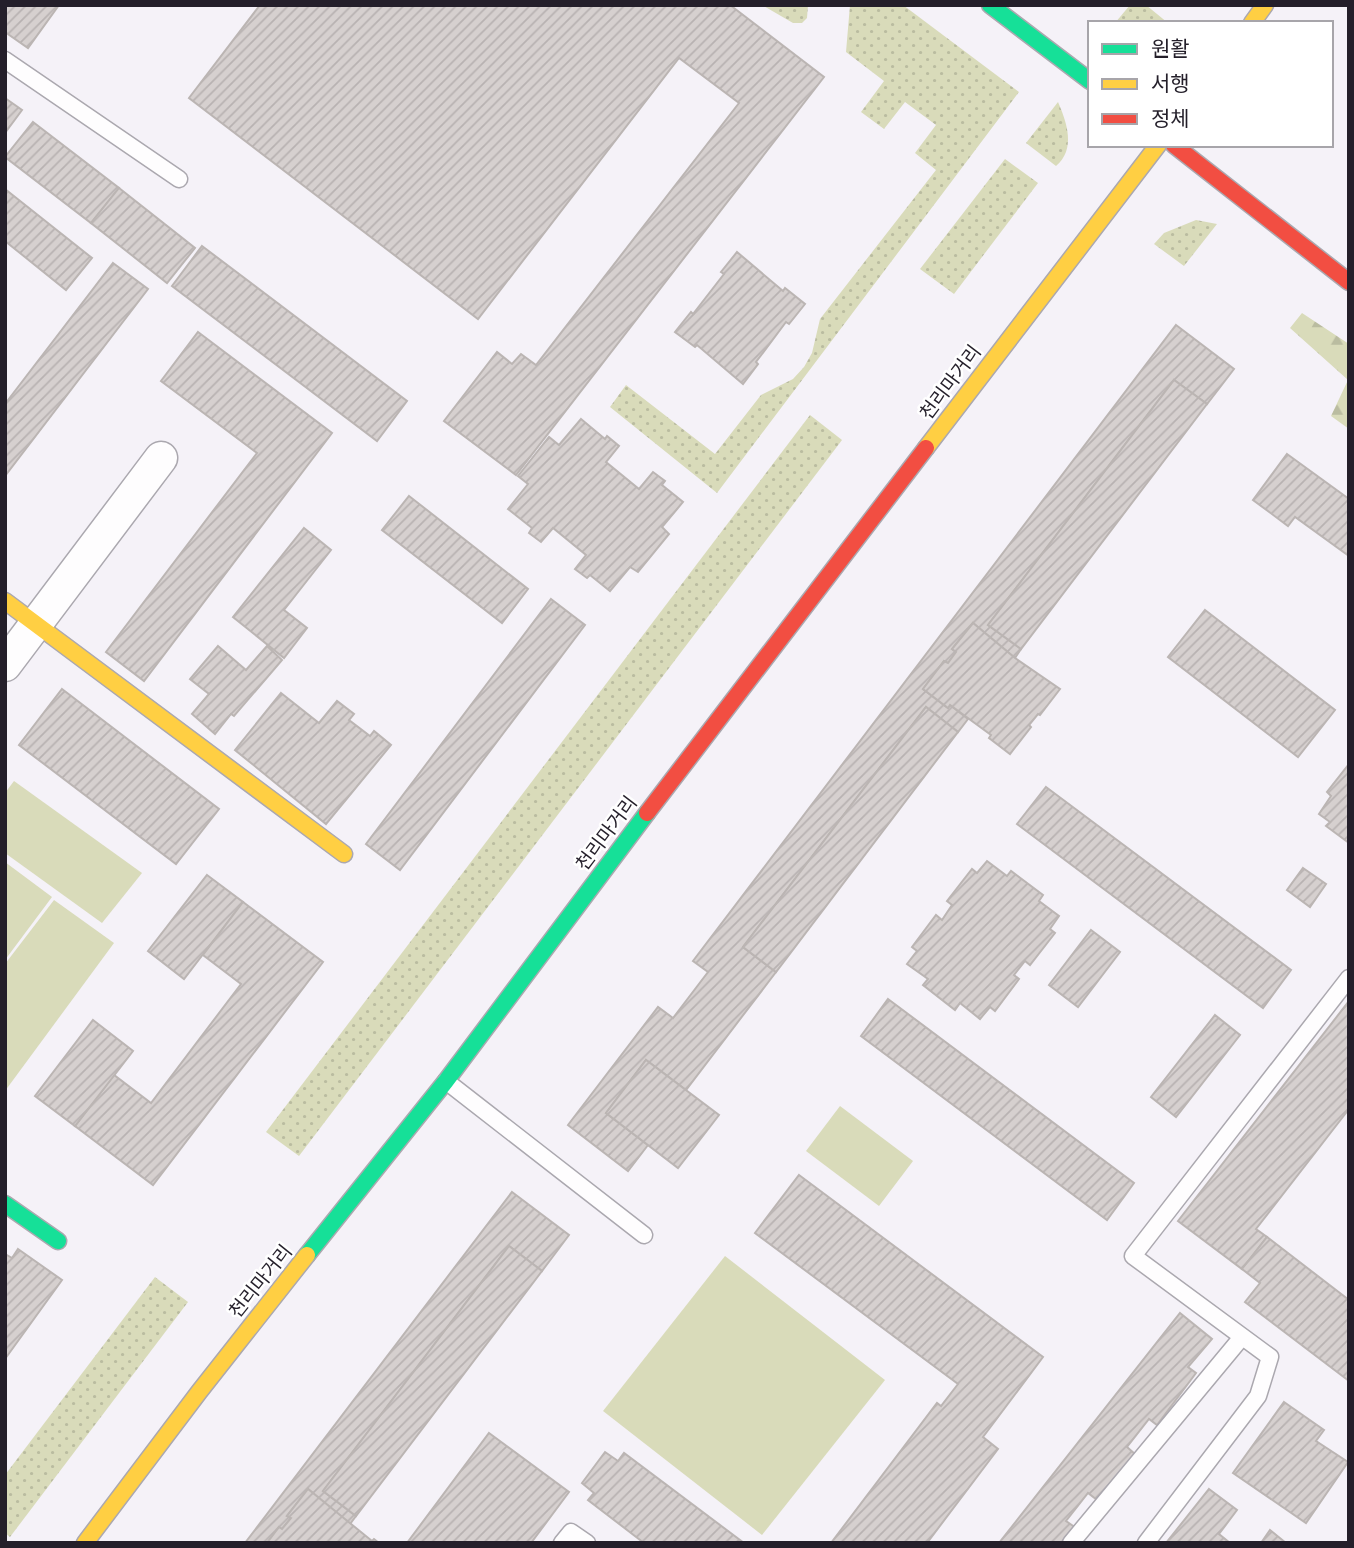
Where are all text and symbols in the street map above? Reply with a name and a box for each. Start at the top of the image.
legend [1088,21,1333,147]
text: 원활 [1151,34,1190,62]
text: 서행 [1151,69,1190,97]
text: 정체 [1151,104,1190,132]
street label: 천리마거리 [913,339,987,425]
street label: 천리마거리 [569,790,643,876]
street label: 천리마거리 [222,1239,298,1323]

